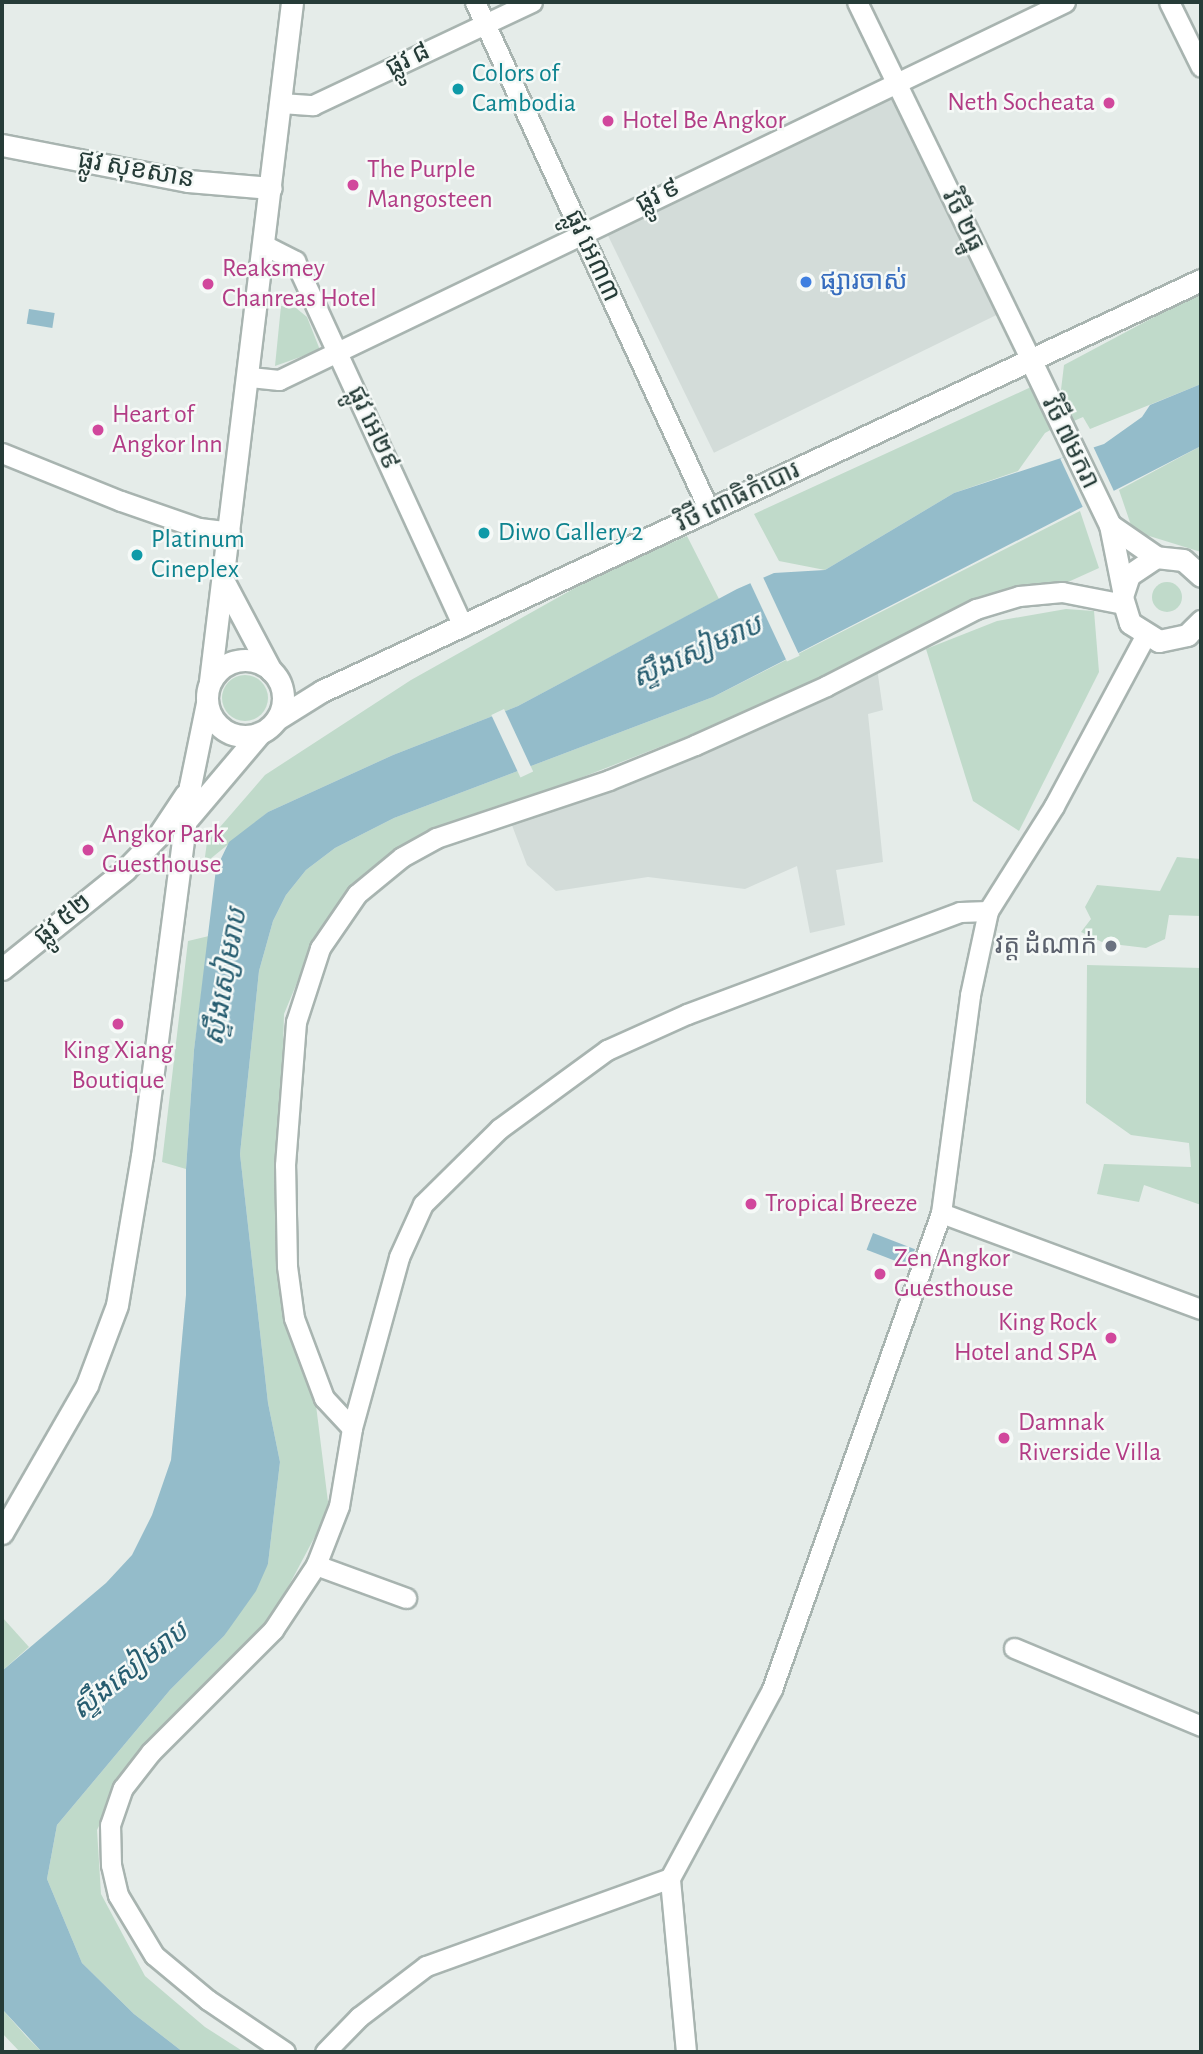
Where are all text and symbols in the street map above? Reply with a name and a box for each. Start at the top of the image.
street label: ផ្លូវ ៨ [381,36,435,84]
place label: Colors of Cambodia [472,58,576,119]
marker: Colors of Cambodia [450,81,466,97]
place label: Neth Socheata [947,87,1095,119]
marker: Neth Socheata [1101,95,1117,111]
place label: Hotel Be Angkor [622,105,786,137]
marker: Hotel Be Angkor [600,113,616,129]
street label: ផ្លូវ សុខសាន [75,144,197,196]
place label: The Purple Mangosteen [367,154,493,216]
street label: ផ្លូវ ៩ [631,172,685,220]
marker: The Purple Mangosteen [345,177,361,193]
street label: វិថី ២ធ្នូ [935,185,991,257]
street label: ផ្លូវ អេ៣៣ [557,205,627,307]
place label: Reaksmey Chanreas Hotel [222,253,377,314]
place label: ផ្សារចាស់ [820,266,907,298]
marker: ផ្សារចាស់ [798,274,814,290]
marker: Reaksmey Chanreas Hotel [200,276,216,292]
street label: ផ្លូវ អេ២៩ [340,381,406,475]
street label: វិថី ៧មករា [1034,392,1106,494]
place label: Heart of Angkor Inn [112,399,223,460]
marker: Heart of Angkor Inn [90,422,106,438]
street label: វិថី ពោធិកំបោរ [671,455,805,539]
place label: Diwo Gallery 2 [498,517,643,549]
place label: Platinum Cineplex [151,524,245,586]
marker: Diwo Gallery 2 [476,525,492,541]
marker: Platinum Cineplex [129,547,145,563]
water label: ស្ទឹងសៀមរាប [627,608,767,696]
place label: Angkor Park Guesthouse [102,819,224,880]
marker: Angkor Park Guesthouse [80,842,96,858]
street label: ផ្លូវ ៥២ [28,887,98,953]
water label: ស្ទឹងសៀមរាប [197,906,255,1048]
place label: វត្ត ដំំណាក់ [995,930,1097,962]
marker: វត្ត ដំំណាក់ [1103,938,1119,954]
marker: King Xiang Boutique [110,1016,126,1032]
place label: King Xiang Boutique [63,1035,173,1096]
place label: Tropical Breeze [765,1188,918,1220]
marker: Tropical Breeze [743,1196,759,1212]
place label: Zen Angkor Guesthouse [894,1243,1013,1304]
marker: Zen Angkor Guesthouse [872,1266,888,1282]
place label: King Rock Hotel and SPA [954,1307,1097,1368]
marker: King Rock Hotel and SPA [1103,1330,1119,1346]
place label: Damnak Riverside Villa [1018,1407,1161,1468]
marker: Damnak Riverside Villa [996,1430,1012,1446]
water label: ស្ទឹងសៀមរាប [65,1615,195,1727]

